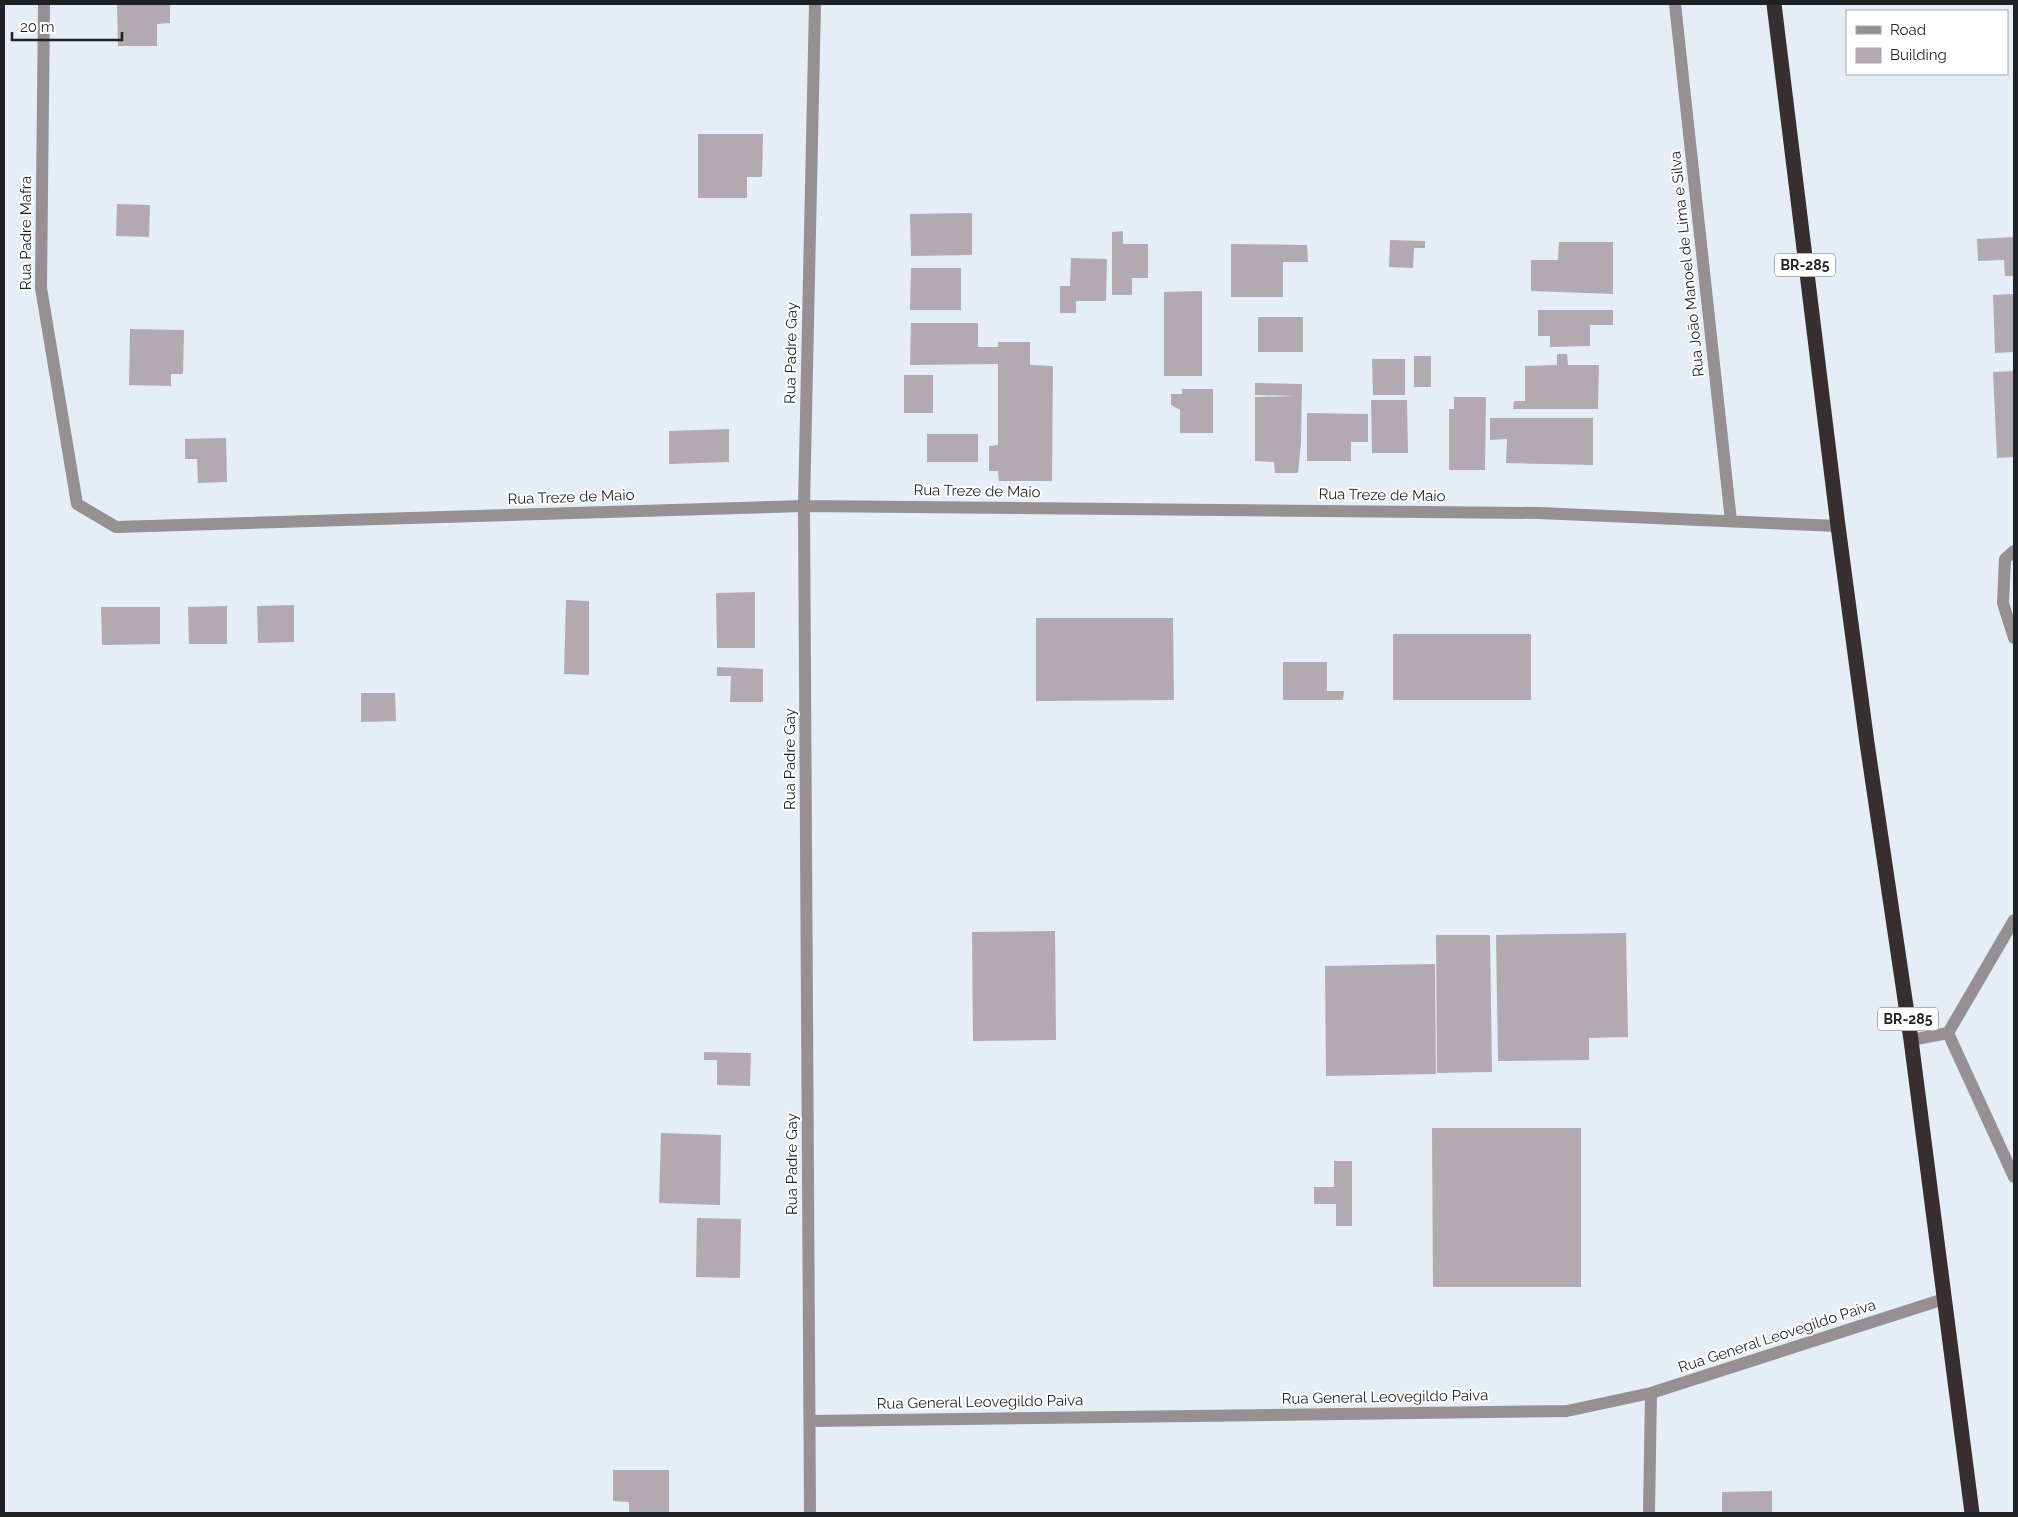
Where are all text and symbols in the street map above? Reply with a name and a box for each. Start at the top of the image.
scale bar [12,10,122,42]
legend [1846,10,2008,75]
text: 20 m [20,18,55,36]
text: Road [1890,21,1926,39]
text: Building [1890,46,1947,64]
street label: Rua João Manoel de Lima e Silva [1666,150,1708,378]
street label: Rua Padre Mafra [17,176,35,290]
road number: BR-285 [1775,254,1835,276]
street label: Rua Padre Gay [781,302,801,404]
street label: Rua Treze de Maio [913,481,1041,501]
street label: Rua Treze de Maio [1318,485,1446,505]
street label: Rua Treze de Maio [507,486,635,508]
street label: Rua Padre Gay [781,708,799,810]
road number: BR-285 [1878,1008,1938,1030]
street label: Rua Padre Gay [783,1113,801,1215]
street label: Rua General Leovegildo Paiva [1676,1296,1878,1376]
street label: Rua General Leovegildo Paiva [1282,1386,1488,1408]
street label: Rua General Leovegildo Paiva [877,1391,1083,1413]

